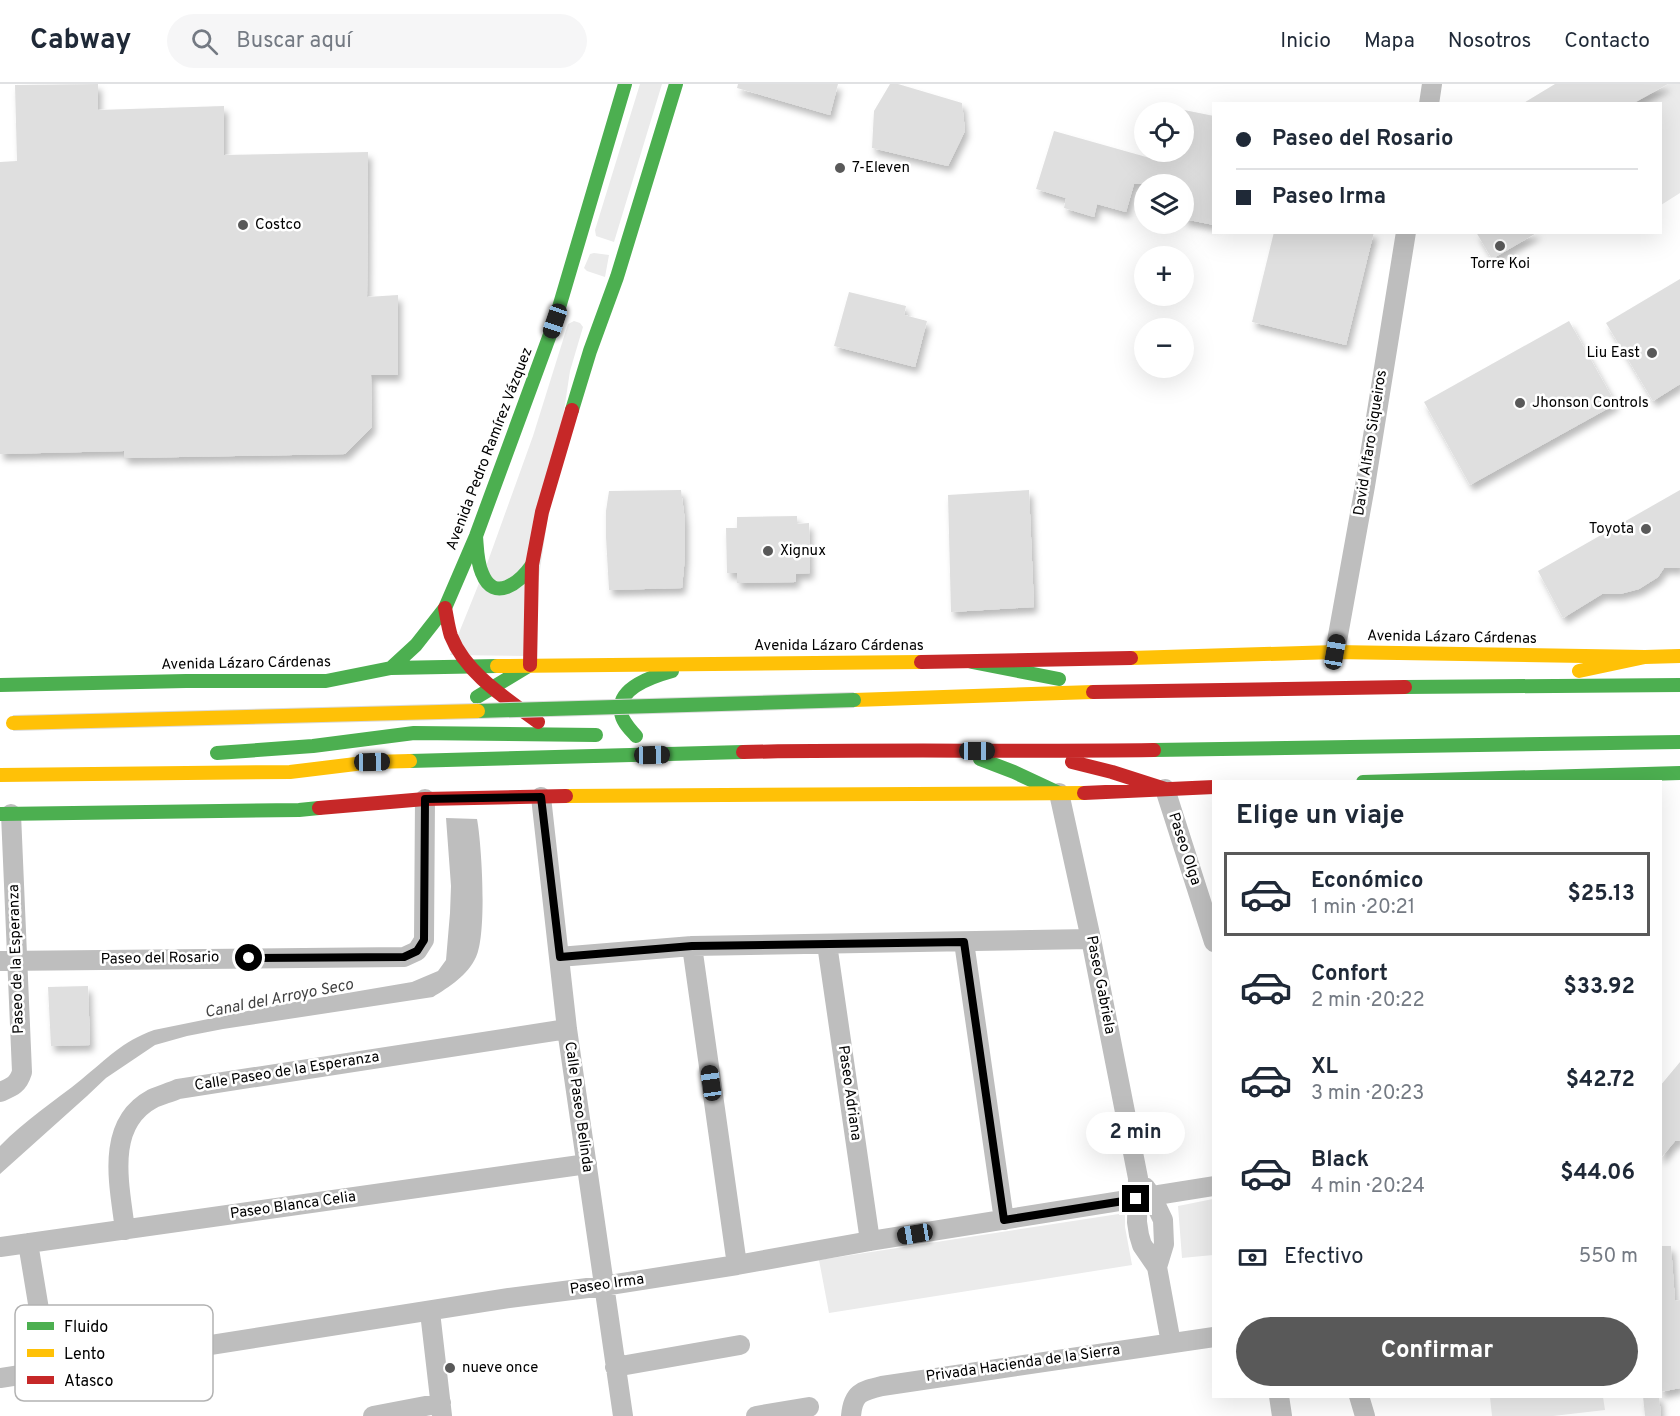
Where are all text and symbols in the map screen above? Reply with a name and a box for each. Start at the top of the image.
search box [167,14,587,68]
text: Cabway [30,23,131,59]
icon: search [188,25,221,58]
text: Buscar aquí [236,28,352,55]
text: Inicio [1280,28,1331,55]
text: Mapa [1364,28,1415,55]
text: Nosotros [1448,28,1531,55]
text: Contacto [1564,28,1650,55]
map controls [1134,102,1194,378]
button: locate [1134,102,1194,162]
text: Paseo del Rosario [1272,126,1453,153]
place label: 7-Eleven [852,159,910,178]
marker: 7-Eleven [833,161,847,175]
button: layers [1134,174,1194,234]
text: Paseo Irma [1272,184,1386,211]
place label: Costco [255,216,301,235]
marker: Costco [236,218,250,232]
marker: Torre Koi [1493,239,1507,253]
button: + [1134,246,1194,306]
place label: Torre Koi [1470,255,1530,274]
car [541,301,569,341]
button: − [1134,318,1194,378]
place label: Liu East [1586,344,1640,363]
street label: Avenida Pedro Ramírez Vázquez [442,345,538,553]
marker: Liu East [1645,346,1659,360]
street label: David Alfaro Siqueiros [1350,369,1392,517]
place label: Jhonson Controls [1532,394,1649,413]
marker: Jhonson Controls [1513,396,1527,410]
place label: Toyota [1589,520,1634,539]
marker: Toyota [1639,522,1653,536]
place label: Xignux [780,542,826,561]
marker: Xignux [761,544,775,558]
street label: Avenida Lázaro Cárdenas [1367,627,1537,649]
car [1323,633,1347,671]
street label: Avenida Lázaro Cárdenas [754,637,924,656]
street label: Avenida Lázaro Cárdenas [161,653,331,675]
car [959,742,995,760]
car [634,746,670,764]
car [354,753,390,771]
text: Elige un viaje [1236,799,1405,833]
street label: Paseo Olga [1163,810,1205,888]
icon: car [1239,867,1293,921]
text: Económico [1311,868,1424,895]
text: $25.13 [1567,881,1635,908]
street label: Paseo de la Esperanza [5,884,29,1034]
text: 1 min · 20:21 [1311,895,1415,921]
street label: Paseo Gabriela [1081,934,1119,1036]
route start [235,944,262,971]
street label: Paseo del Rosario [100,948,220,970]
icon: car [1239,960,1293,1014]
text: Confort [1311,961,1388,988]
text: $33.92 [1564,974,1635,1001]
water label: Canal del Arroyo Seco [203,975,355,1023]
text: 2 min · 20:22 [1311,988,1425,1014]
street label: Calle Paseo Belinda [559,1040,597,1174]
street label: Paseo Adriana [833,1044,865,1142]
street label: Calle Paseo de la Esperanza [193,1048,381,1096]
icon: car [1239,1053,1293,1107]
text: XL [1311,1054,1338,1081]
car [700,1064,722,1102]
text: $42.72 [1566,1067,1635,1094]
text: 3 min · 20:23 [1311,1081,1424,1107]
callout: 2 min [1086,1112,1186,1154]
text: 2 min [1109,1120,1162,1146]
icon: car [1239,1146,1293,1200]
text: Black [1311,1147,1369,1174]
text: $44.06 [1560,1160,1635,1187]
text: 4 min · 20:24 [1311,1174,1425,1200]
route end [1122,1185,1149,1212]
street label: Paseo Blanca Celia [229,1188,357,1224]
car [896,1222,934,1246]
icon: cash [1236,1241,1269,1274]
text: Efectivo [1284,1244,1364,1271]
text: 550 m [1579,1244,1638,1270]
street label: Paseo Irma [569,1270,645,1300]
legend [15,1305,213,1401]
button: Confirmar [1236,1317,1638,1386]
text: Fluido [64,1318,108,1338]
street label: Privada Hacienda de la Sierra [925,1341,1121,1387]
text: Lento [64,1345,105,1365]
place label: nueve once [462,1359,538,1378]
marker: nueve once [443,1361,457,1375]
text: Atasco [64,1372,113,1392]

